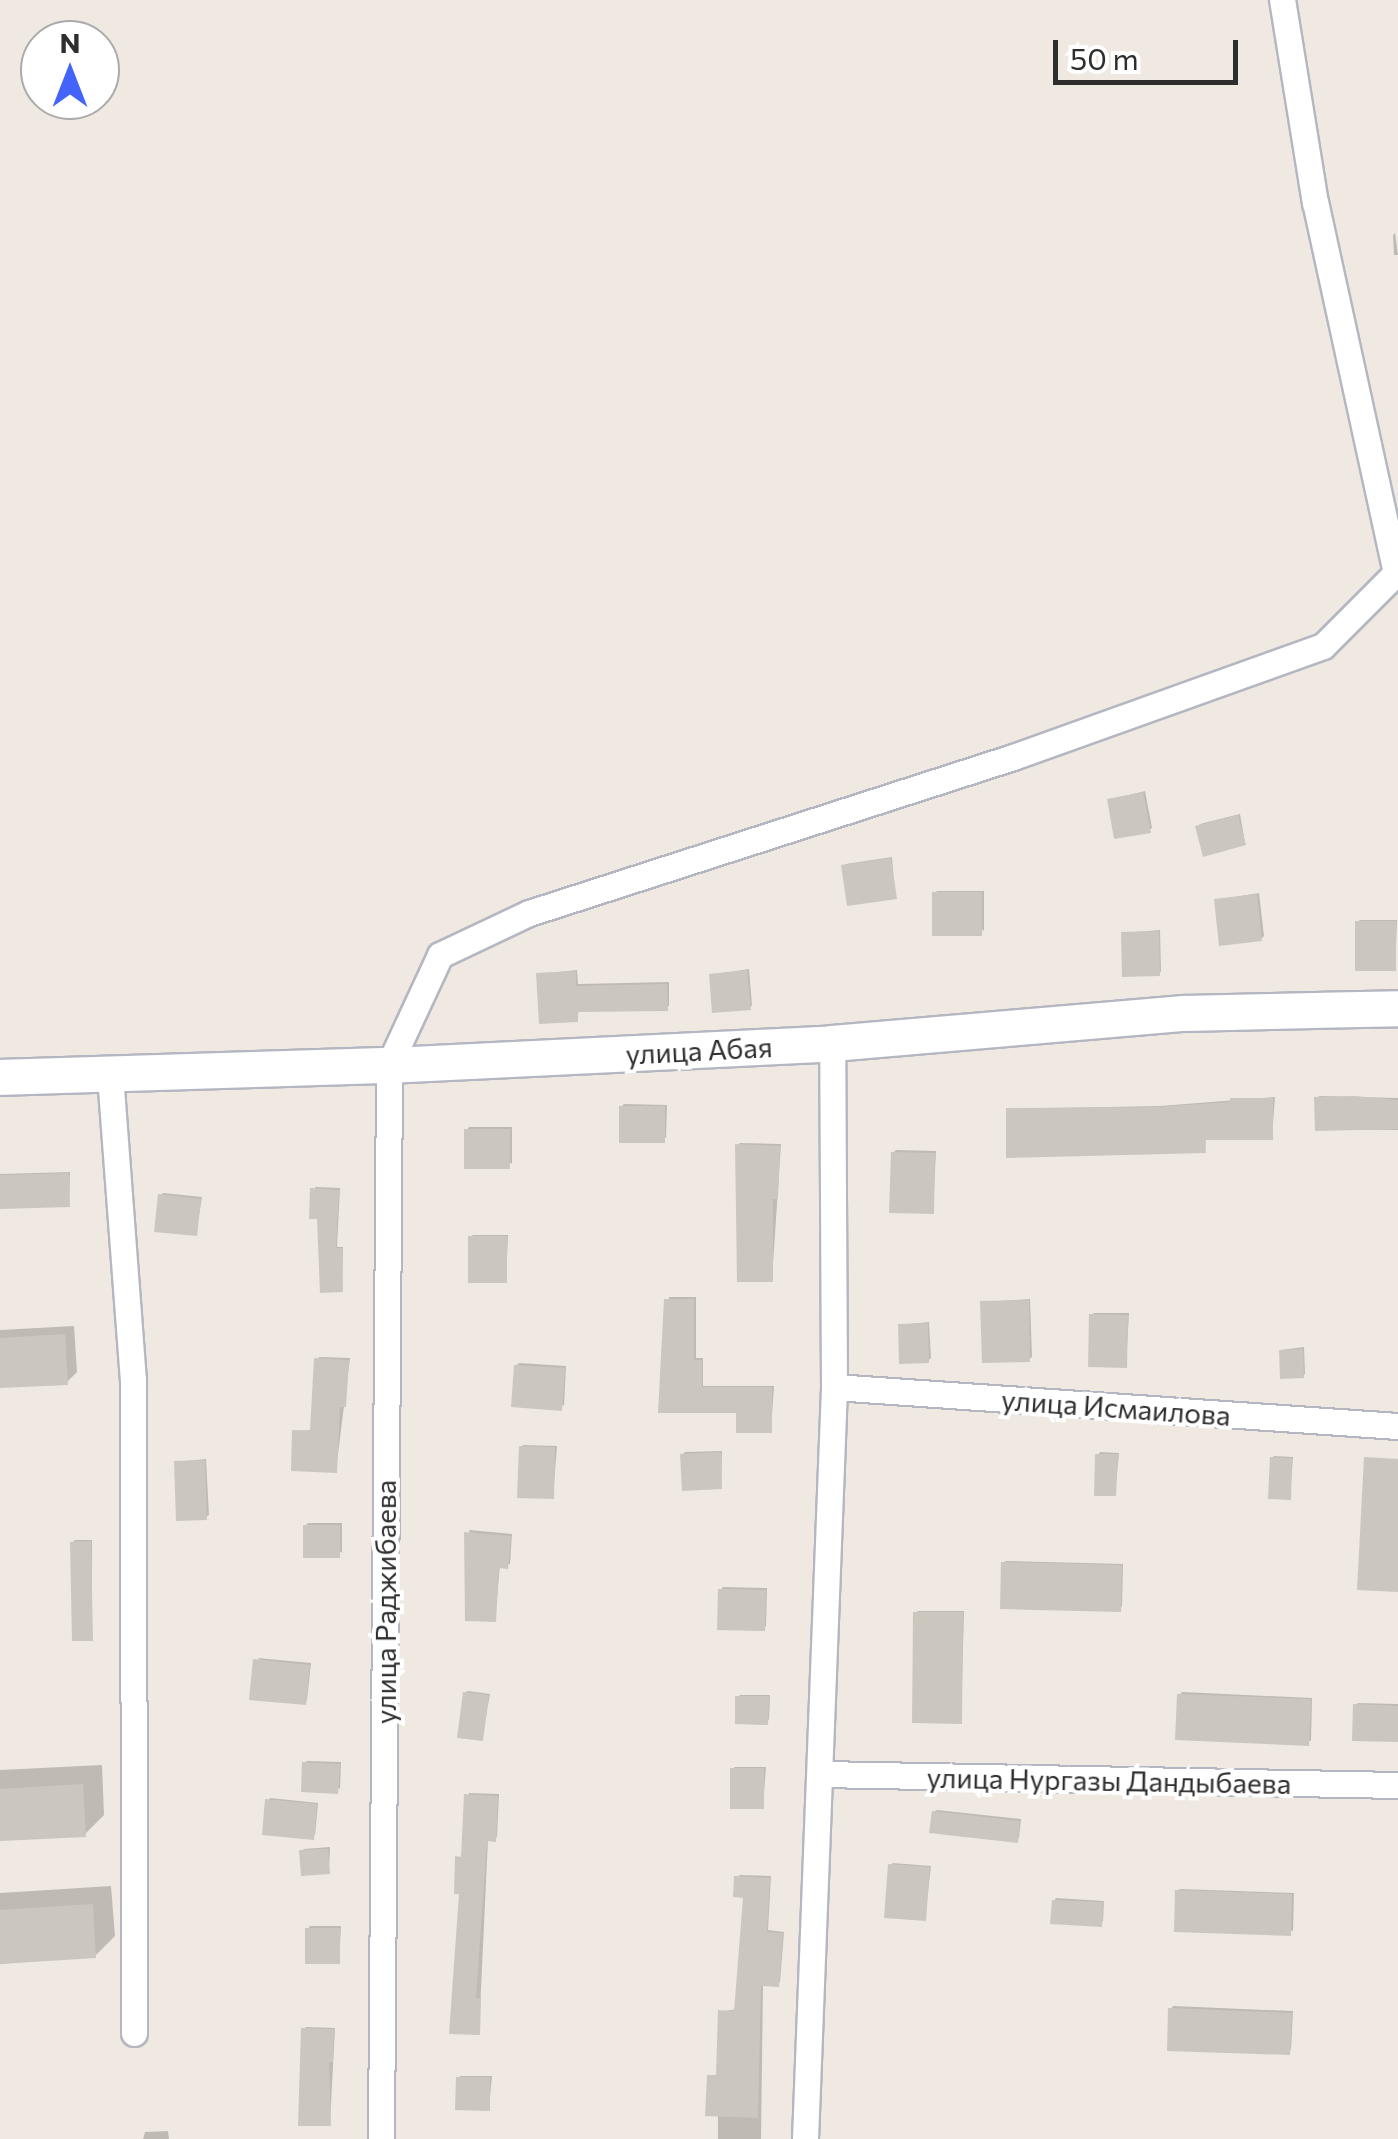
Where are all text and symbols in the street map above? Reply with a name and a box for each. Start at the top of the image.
north arrow [20,20,120,120]
scale bar [1058,20,1243,82]
text: N [60,25,81,59]
text: 50 m [1070,39,1139,76]
street label: улица Абая [625,1029,773,1071]
street label: улица Исмаилова [1000,1382,1232,1432]
street label: улица Раджибаева [368,1480,402,1724]
street label: улица Нургазы Дандыбаева [926,1760,1292,1800]

